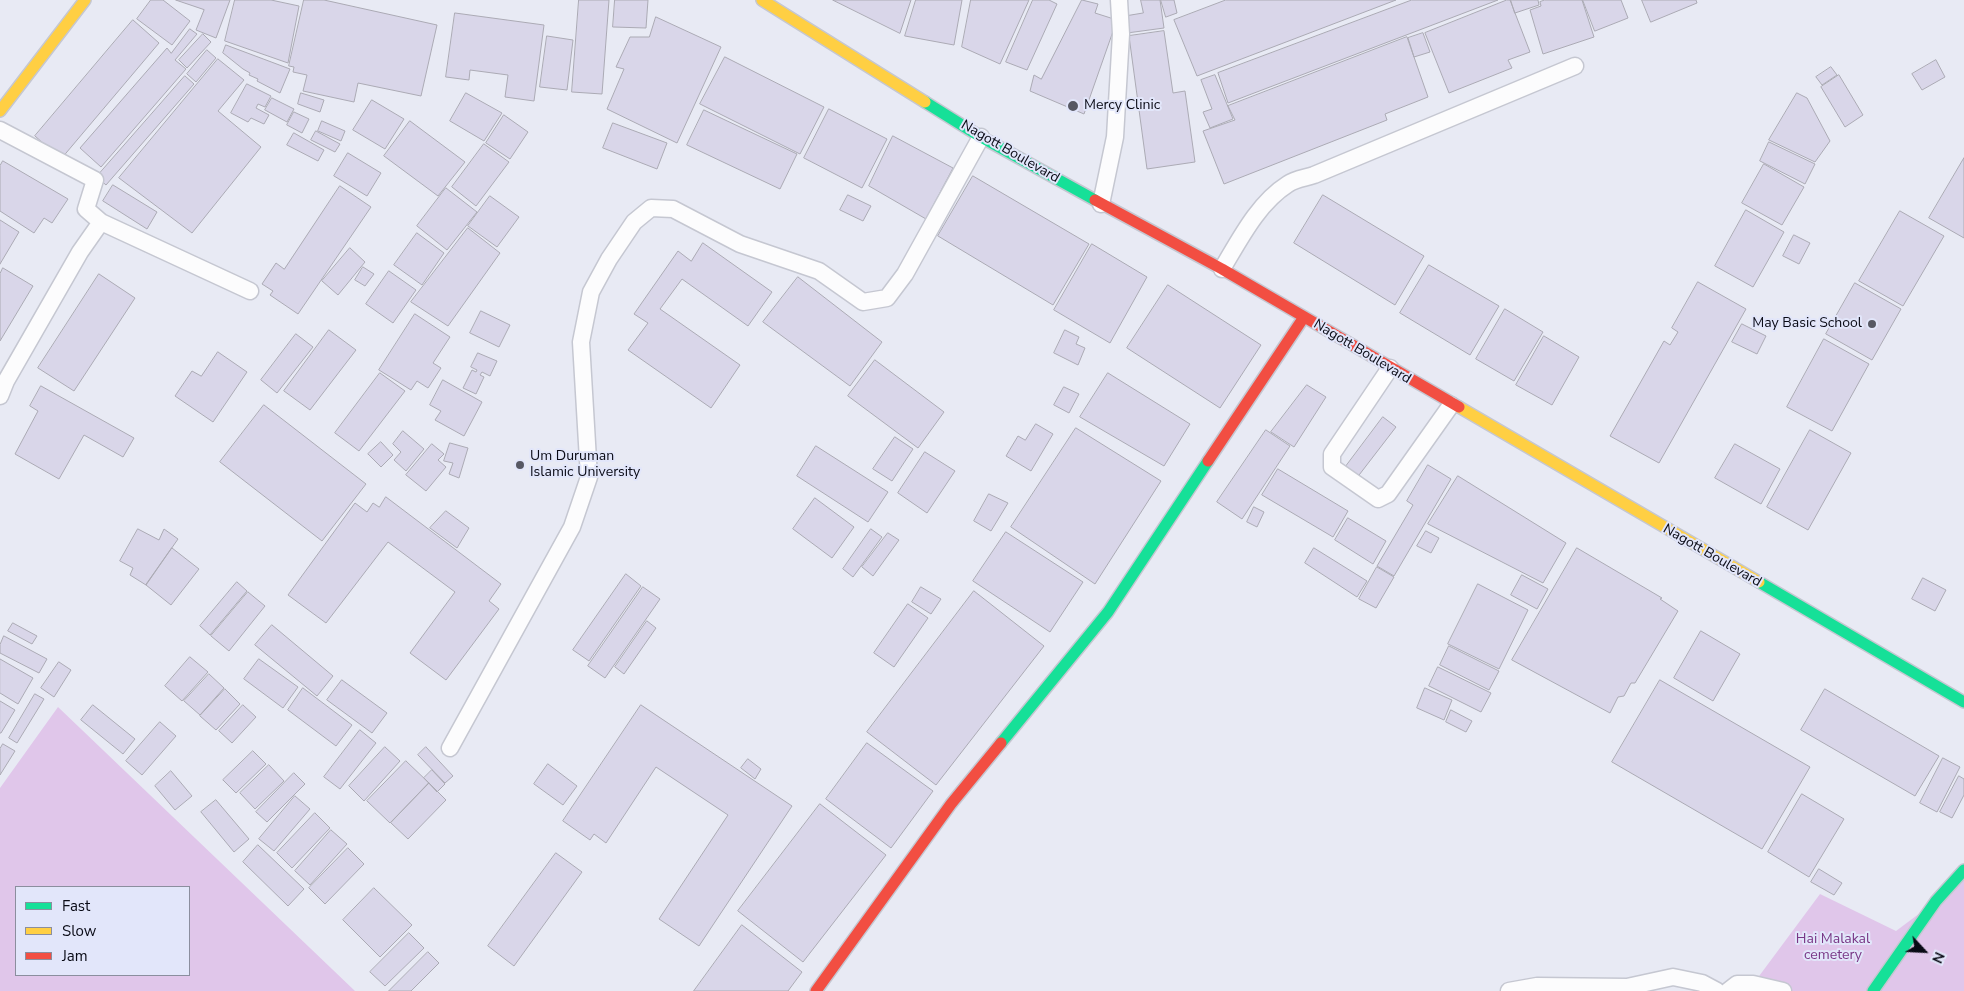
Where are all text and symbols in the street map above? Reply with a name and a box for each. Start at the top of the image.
place label: Mercy Clinic [1084,98,1160,114]
marker: Mercy Clinic [1066,99,1080,113]
street label: Nagott Boulevard [958,117,1062,187]
street label: Nagott Boulevard [1310,316,1414,388]
place label: May Basic School [1752,316,1862,332]
marker: May Basic School [1866,318,1878,330]
place label: Um Duruman Islamic University [530,449,640,482]
marker: Um Duruman Islamic University [514,459,526,471]
street label: Nagott Boulevard [1660,521,1764,591]
legend [15,886,190,976]
text: Fast [62,896,90,916]
text: Slow [62,921,96,941]
north arrow [1899,926,1949,976]
park label: Hai Malakal cemetery [1796,932,1870,964]
text: Jam [62,946,88,966]
text: N [1927,949,1949,966]

